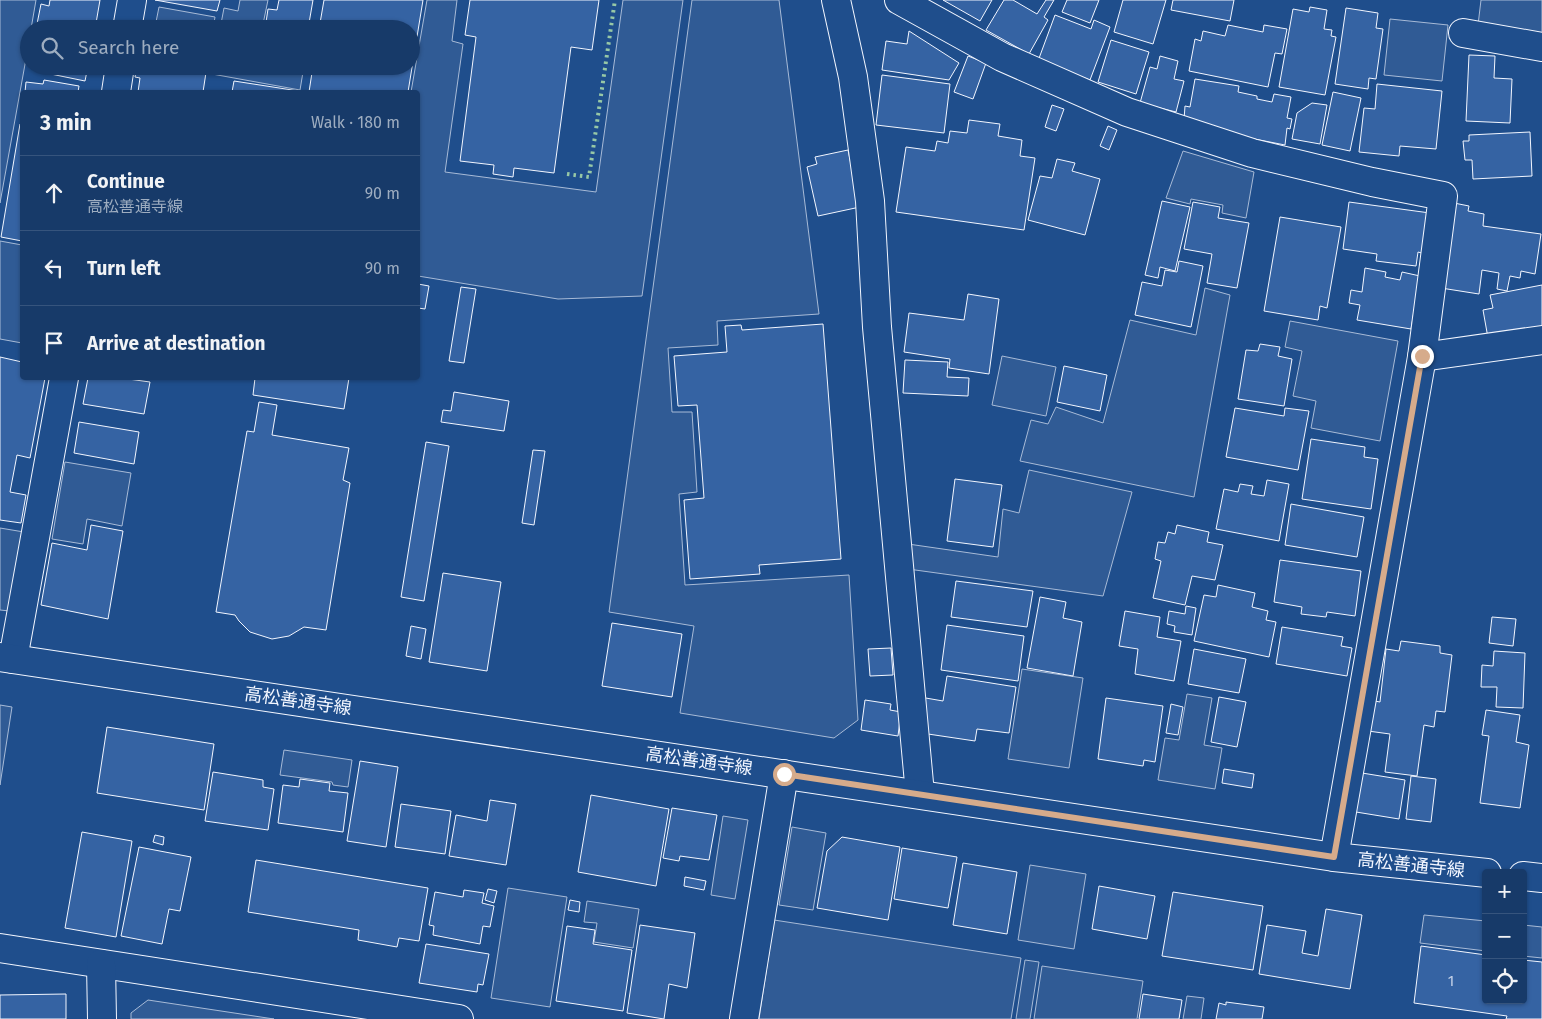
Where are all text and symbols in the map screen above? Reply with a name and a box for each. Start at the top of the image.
search box [20,20,420,75]
icon: search [38,34,66,62]
text: Search here [78,36,179,59]
text: 3 min [40,110,92,136]
text: Walk · 180 m [311,113,400,132]
text: Continue [87,170,165,193]
icon: ahead [40,179,68,207]
text: 90 m [365,184,400,203]
text: 高松善通寺線 [87,197,183,216]
icon: left [40,254,68,282]
text: Turn left [87,257,161,280]
text: 90 m [365,259,400,278]
icon: arrive [40,329,68,357]
text: Arrive at destination [87,332,266,355]
route end [1411,345,1434,368]
street label: 高松善通寺線 [243,683,353,719]
street label: 高松善通寺線 [644,743,754,779]
route start [773,763,796,786]
street label: 高松善通寺線 [1356,848,1466,882]
map controls [1482,869,1527,1004]
button: + [1482,869,1527,914]
button: − [1482,914,1527,959]
button: locate [1482,959,1527,1004]
house number: 1 [1448,972,1454,990]

